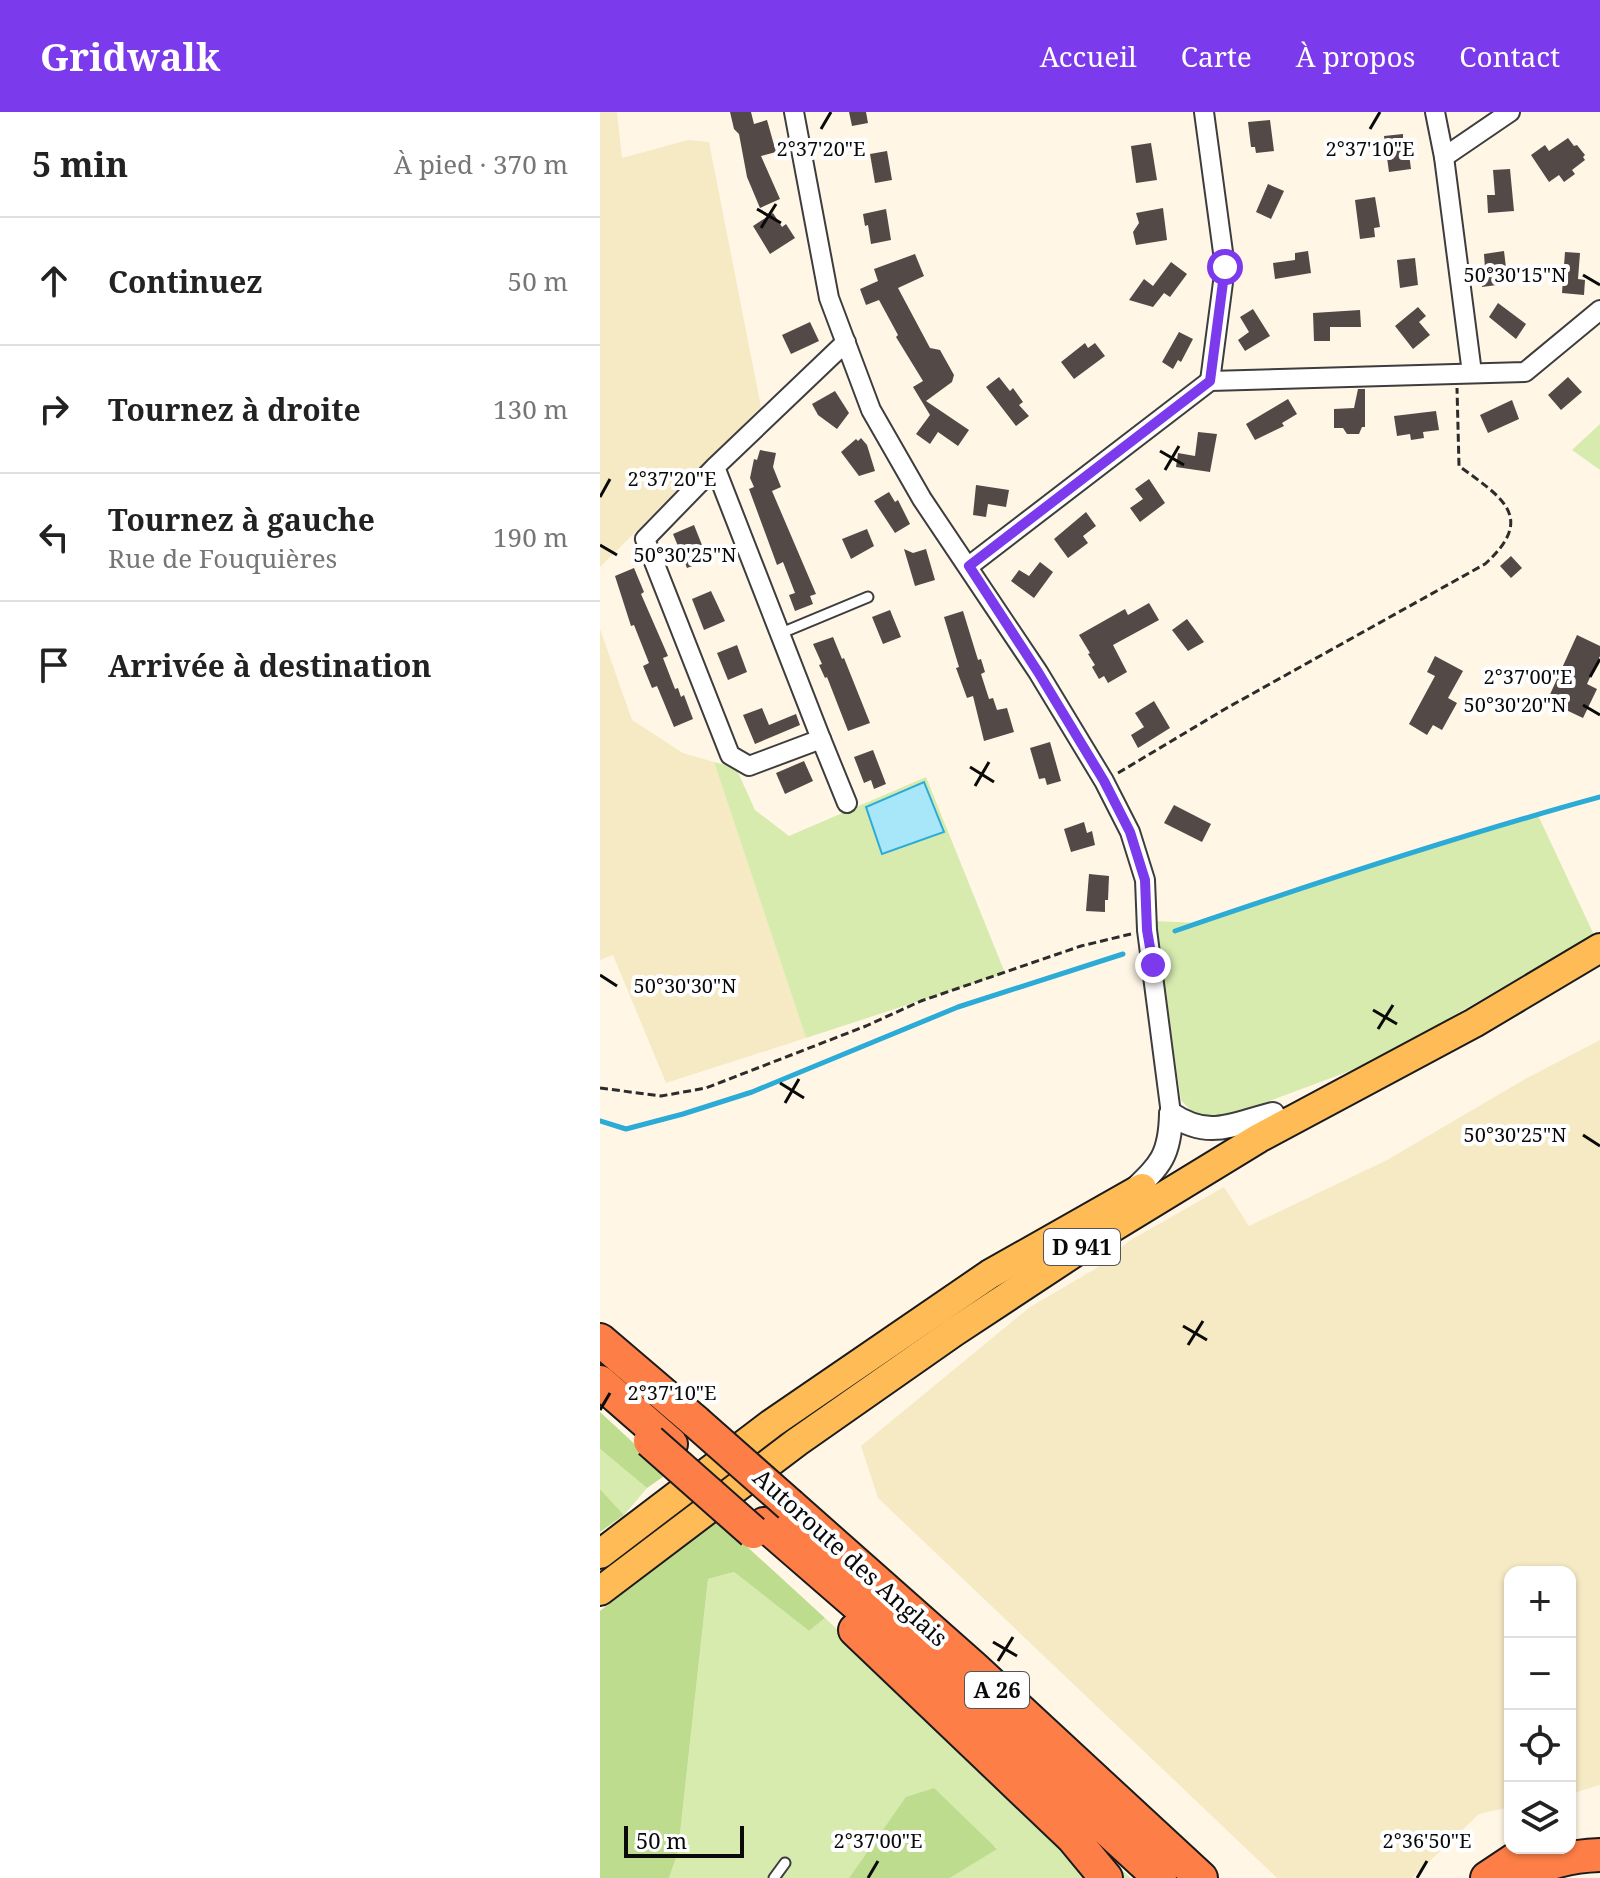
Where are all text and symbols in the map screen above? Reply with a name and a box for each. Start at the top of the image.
text: Gridwalk [40,30,220,82]
text: Accueil [1040,37,1137,75]
text: Carte [1181,37,1252,75]
text: À propos [1296,37,1415,75]
text: Contact [1459,37,1560,75]
text: 2°37'20"E [777,135,865,162]
text: 2°37'10"E [1326,135,1414,162]
text: 5 min [32,141,128,187]
text: À pied · 370 m [394,146,568,182]
route start [1207,249,1243,285]
icon: ahead [32,259,76,303]
text: Continuez [108,261,262,302]
text: 50°30'15"N [1464,261,1566,288]
text: 50 m [508,263,568,299]
icon: right [32,387,76,431]
text: Tournez à droite [108,389,361,430]
text: 130 m [493,391,568,427]
text: 2°37'20"E [628,465,716,492]
text: Tournez à gauche [108,499,375,540]
icon: left [32,515,76,559]
text: 190 m [493,519,568,555]
text: Rue de Fouquières [108,540,337,576]
text: 50°30'25"N [634,541,736,568]
icon: arrive [32,643,76,687]
text: Arrivée à destination [108,645,432,686]
text: 2°37'00"E [1484,663,1572,690]
text: 50°30'20"N [1464,691,1566,718]
route end [1135,947,1171,983]
text: 50°30'30"N [634,972,736,999]
text: 50°30'25"N [1464,1121,1566,1148]
road number: D 941 [1044,1229,1120,1265]
text: 2°37'10"E [628,1379,716,1406]
street label: Autoroute des Anglais [747,1461,955,1653]
map controls [1504,1566,1576,1854]
button: + [1504,1566,1576,1638]
button: − [1504,1638,1576,1710]
road number: A 26 [965,1672,1029,1708]
button: locate [1504,1710,1576,1782]
button: layers [1504,1782,1576,1854]
scale bar [624,1822,744,1858]
text: 50 m [636,1825,687,1855]
text: 2°37'00"E [834,1827,922,1854]
text: 2°36'50"E [1383,1827,1471,1854]

